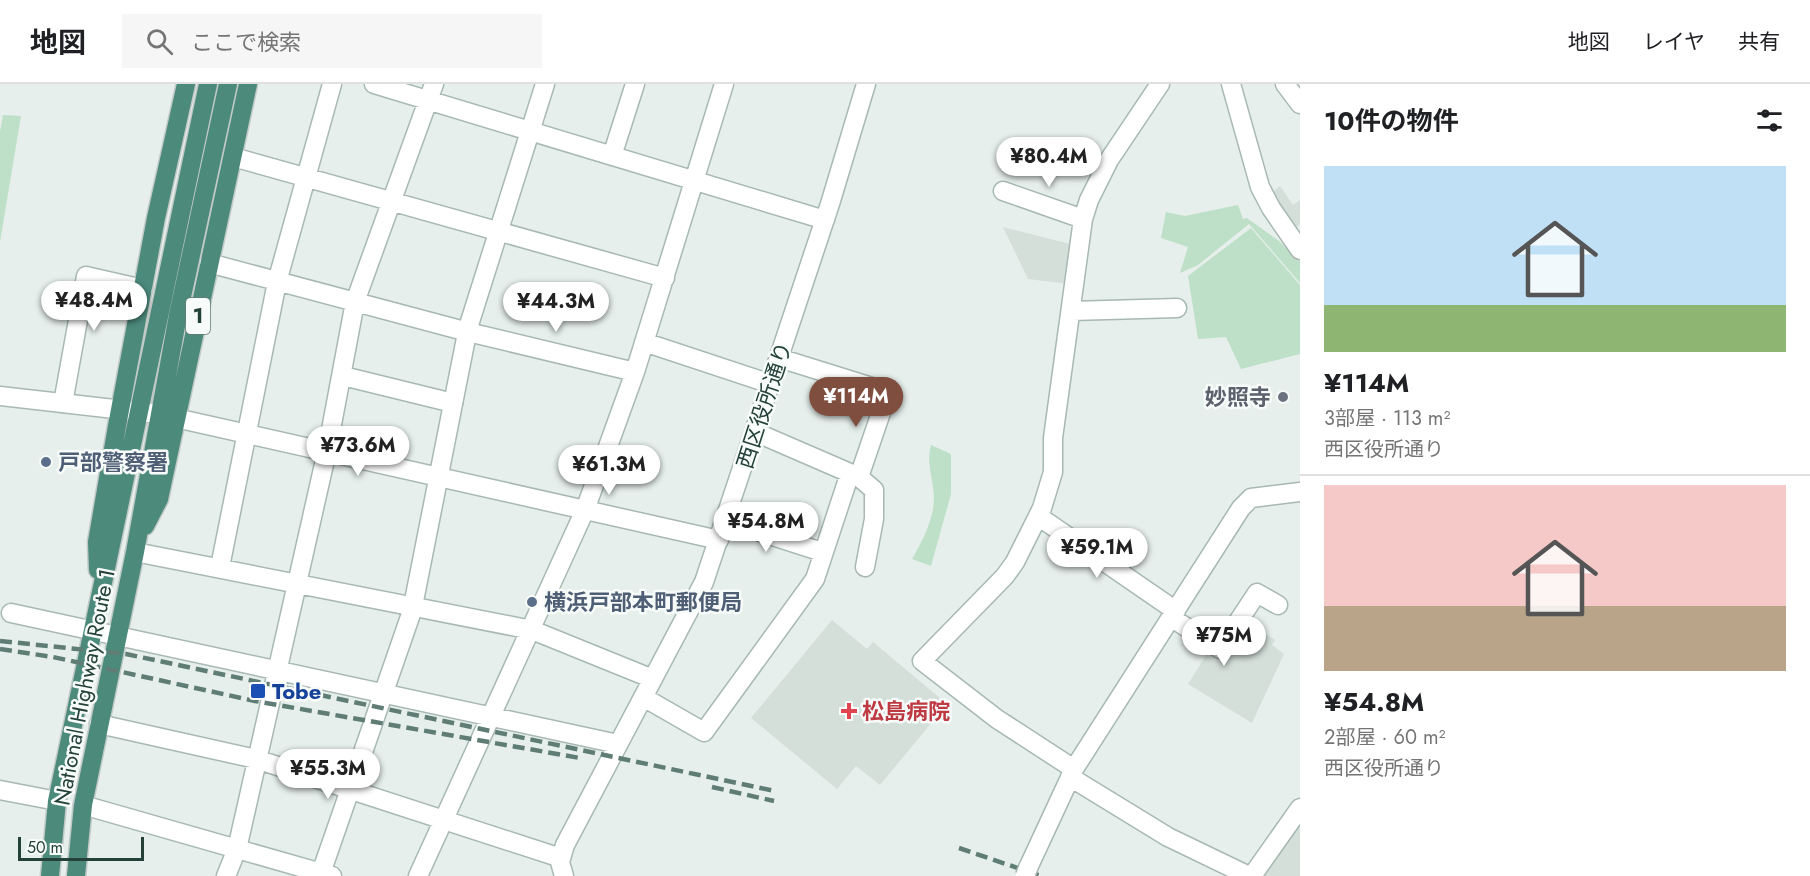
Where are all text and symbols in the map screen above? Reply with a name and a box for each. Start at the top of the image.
search box [122,14,542,68]
text: 地図 [30,22,86,63]
icon: search [143,25,176,58]
text: ここで検索 [191,26,301,58]
text: 地図 [1568,27,1610,57]
text: レイヤ [1643,27,1705,57]
text: 共有 [1738,27,1780,57]
text: 10件の物件 [1324,102,1458,140]
icon: filters [1753,104,1786,137]
pin: ¥80.4M [1000,137,1098,188]
text: ¥80.4M [1010,142,1088,171]
icon: home [1501,205,1609,313]
pin: ¥48.4M [45,281,143,332]
pin: ¥44.3M [507,282,605,333]
text: ¥48.4M [55,286,133,315]
text: ¥44.3M [517,287,595,316]
road number: 1 [186,298,210,334]
street label: 西区役所通り [728,337,800,473]
text: ¥114M [1324,364,1409,402]
pin: ¥114M [814,377,898,428]
place label: 妙照寺 [1205,381,1271,413]
text: ¥114M [823,382,889,411]
marker: 妙照寺 [1276,390,1290,404]
text: 3部屋 · 113 m² [1324,404,1450,433]
pin: ¥73.6M [309,426,407,477]
text: ¥73.6M [320,431,396,460]
text: 西区役所通り [1324,435,1444,464]
pin: ¥61.3M [560,445,658,496]
place label: 戸部警察署 [58,446,168,478]
text: ¥61.3M [572,450,646,479]
marker: 戸部警察署 [39,455,53,469]
pin: ¥54.8M [717,502,815,553]
text: ¥54.8M [727,507,805,536]
icon: home [1501,524,1609,632]
pin: ¥59.1M [1048,528,1146,579]
text: ¥59.1M [1061,533,1133,562]
street label: National Highway Route 1 [45,566,123,808]
place label: 横浜戸部本町郵便局 [544,586,742,618]
marker: 横浜戸部本町郵便局 [525,595,539,609]
pin: ¥75M [1188,616,1260,667]
text: ¥75M [1196,621,1252,650]
place label: Tobe [272,675,321,707]
marker: Tobe [249,682,267,700]
text: ¥54.8M [1324,683,1424,721]
place label: 松島病院 [862,695,950,727]
marker: 松島病院 [840,702,858,720]
text: 2部屋 · 60 m² [1324,723,1445,752]
pin: ¥55.3M [279,749,377,800]
text: ¥55.3M [290,754,366,783]
text: 西区役所通り [1324,754,1444,783]
scale bar [18,834,144,862]
text: 50 m [27,836,63,859]

